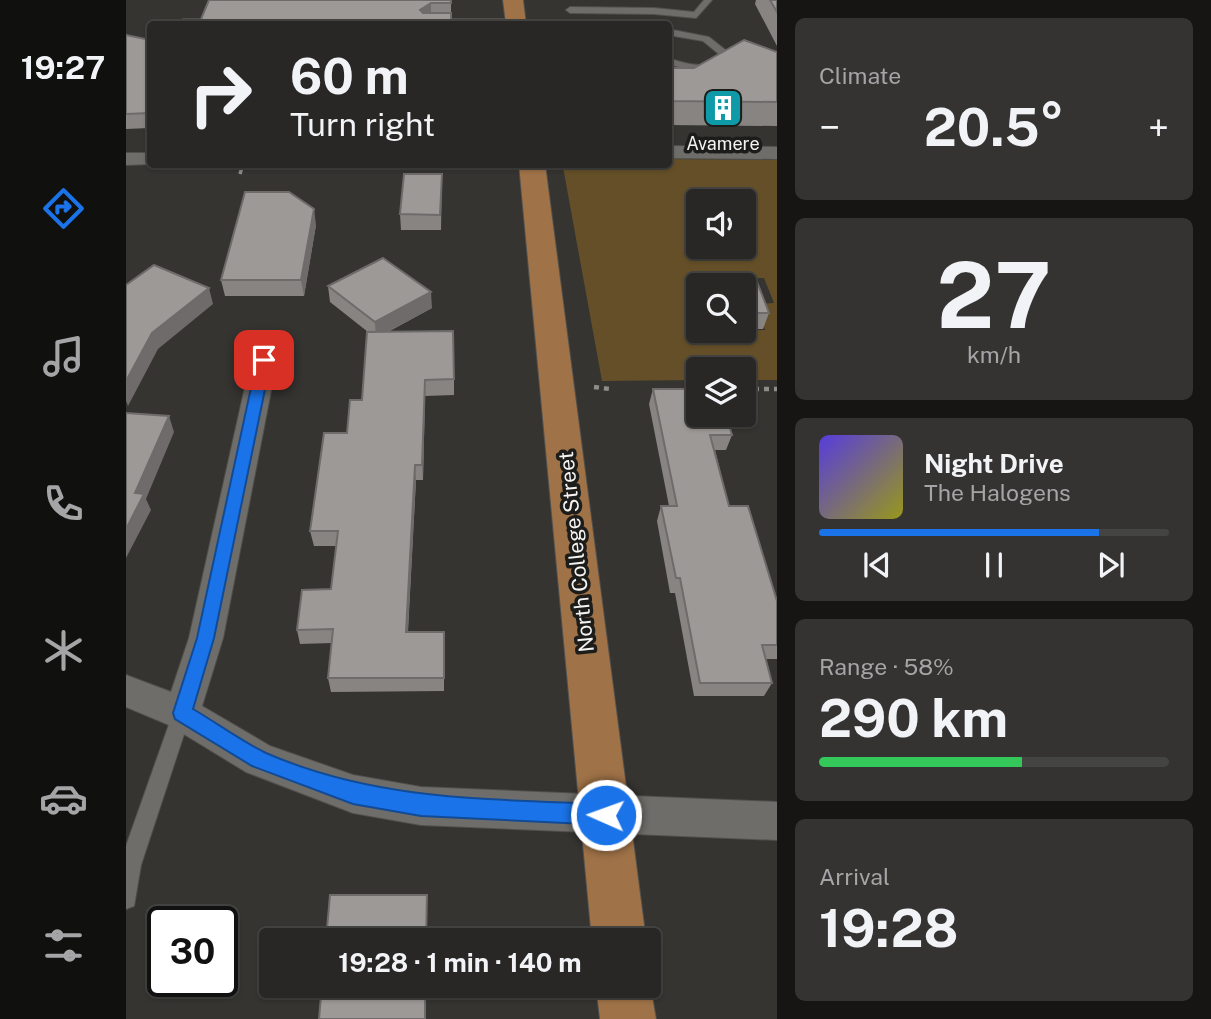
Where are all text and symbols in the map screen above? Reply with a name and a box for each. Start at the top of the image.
text: 60 m [290,47,409,105]
text: 19:27 [21,49,105,86]
icon: right [175,49,266,140]
text: Climate [819,62,901,89]
building icon: Avamere [702,87,744,129]
text: 20.5° [924,97,1064,158]
text: − [819,105,840,150]
text: + [1148,105,1169,150]
text: Turn right [290,106,435,143]
place label: Avamere [686,133,760,154]
icon: directions [39,184,88,233]
map controls [686,189,756,427]
button: sound [686,189,756,259]
text: 27 [937,242,1051,348]
button: search [686,273,756,343]
pin [234,330,294,390]
icon: music [39,332,88,381]
icon: arrive [245,341,283,379]
text: km/h [967,341,1021,368]
button: layers [686,357,756,427]
text: Night Drive [924,448,1064,479]
street label: North College Street [553,450,599,654]
icon: phone [39,479,88,528]
text: The Halogens [924,479,1071,506]
icon: previous [858,546,896,584]
icon: pause [975,546,1013,584]
icon: next [1092,546,1130,584]
icon: climate [39,626,88,675]
text: Range · 58% [819,653,954,680]
text: 290 km [819,688,1008,749]
icon: car [39,774,88,823]
position arrow [569,778,643,852]
text: Arrival [819,863,890,890]
text: 19:28 [819,898,959,959]
speed limit sign: 30 [147,906,238,997]
icon: filters [39,921,88,970]
text: 19:28 · 1 min · 140 m [338,947,582,978]

